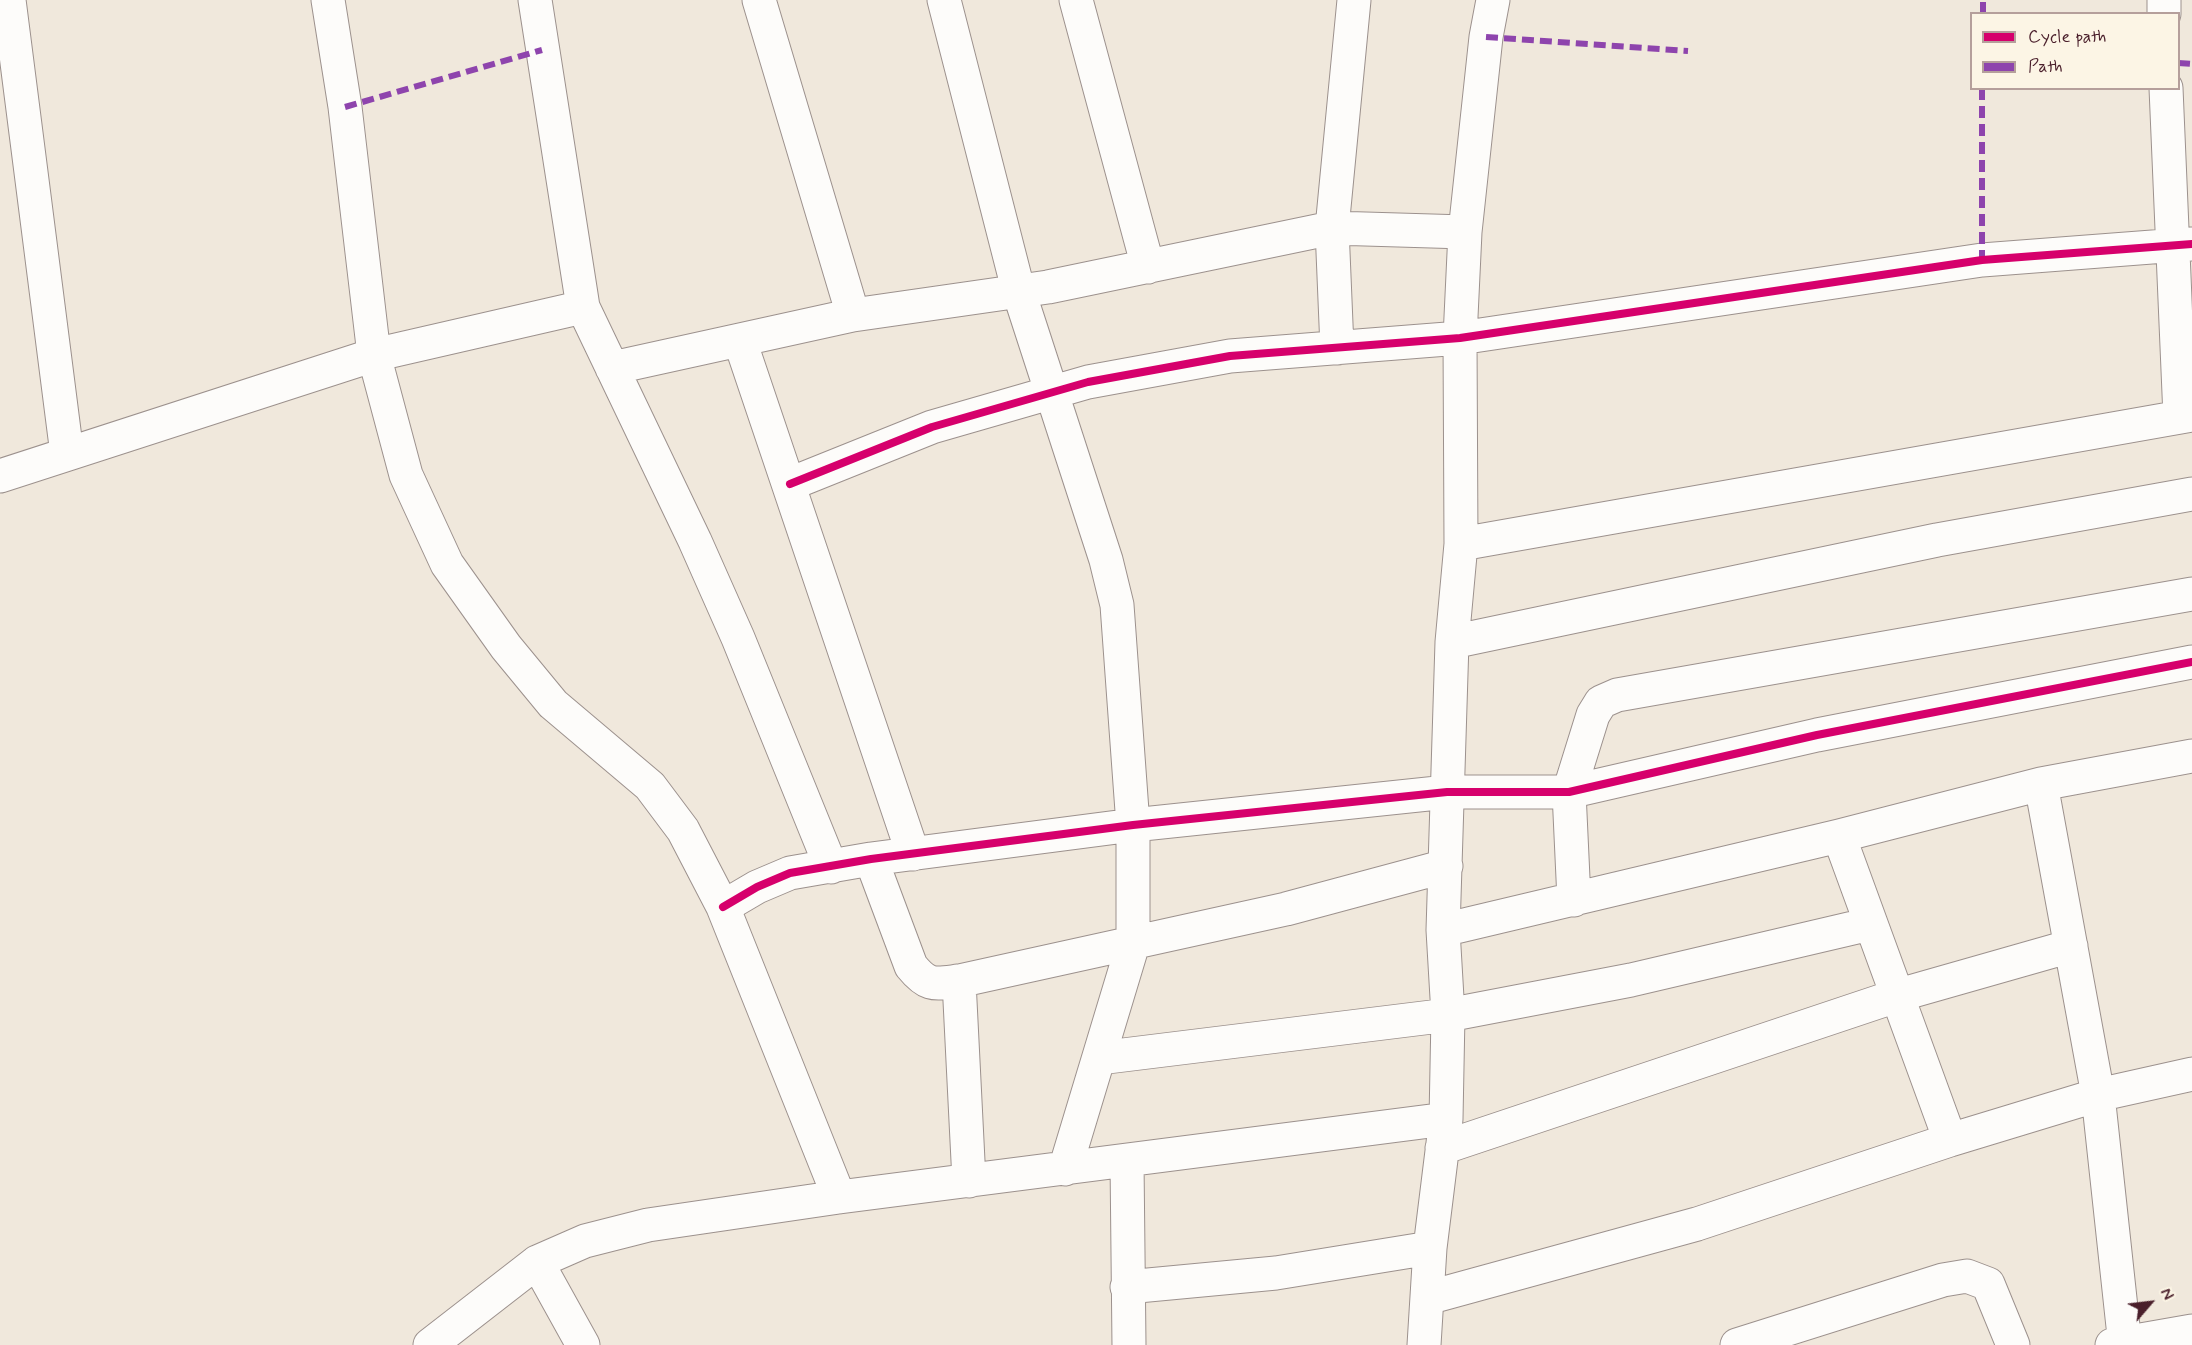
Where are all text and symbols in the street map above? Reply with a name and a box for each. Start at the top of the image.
legend [1970,12,2180,90]
text: Cycle path [2028,25,2106,49]
text: Path [2028,55,2063,79]
north arrow [2120,1273,2180,1333]
text: N [2155,1285,2178,1304]

